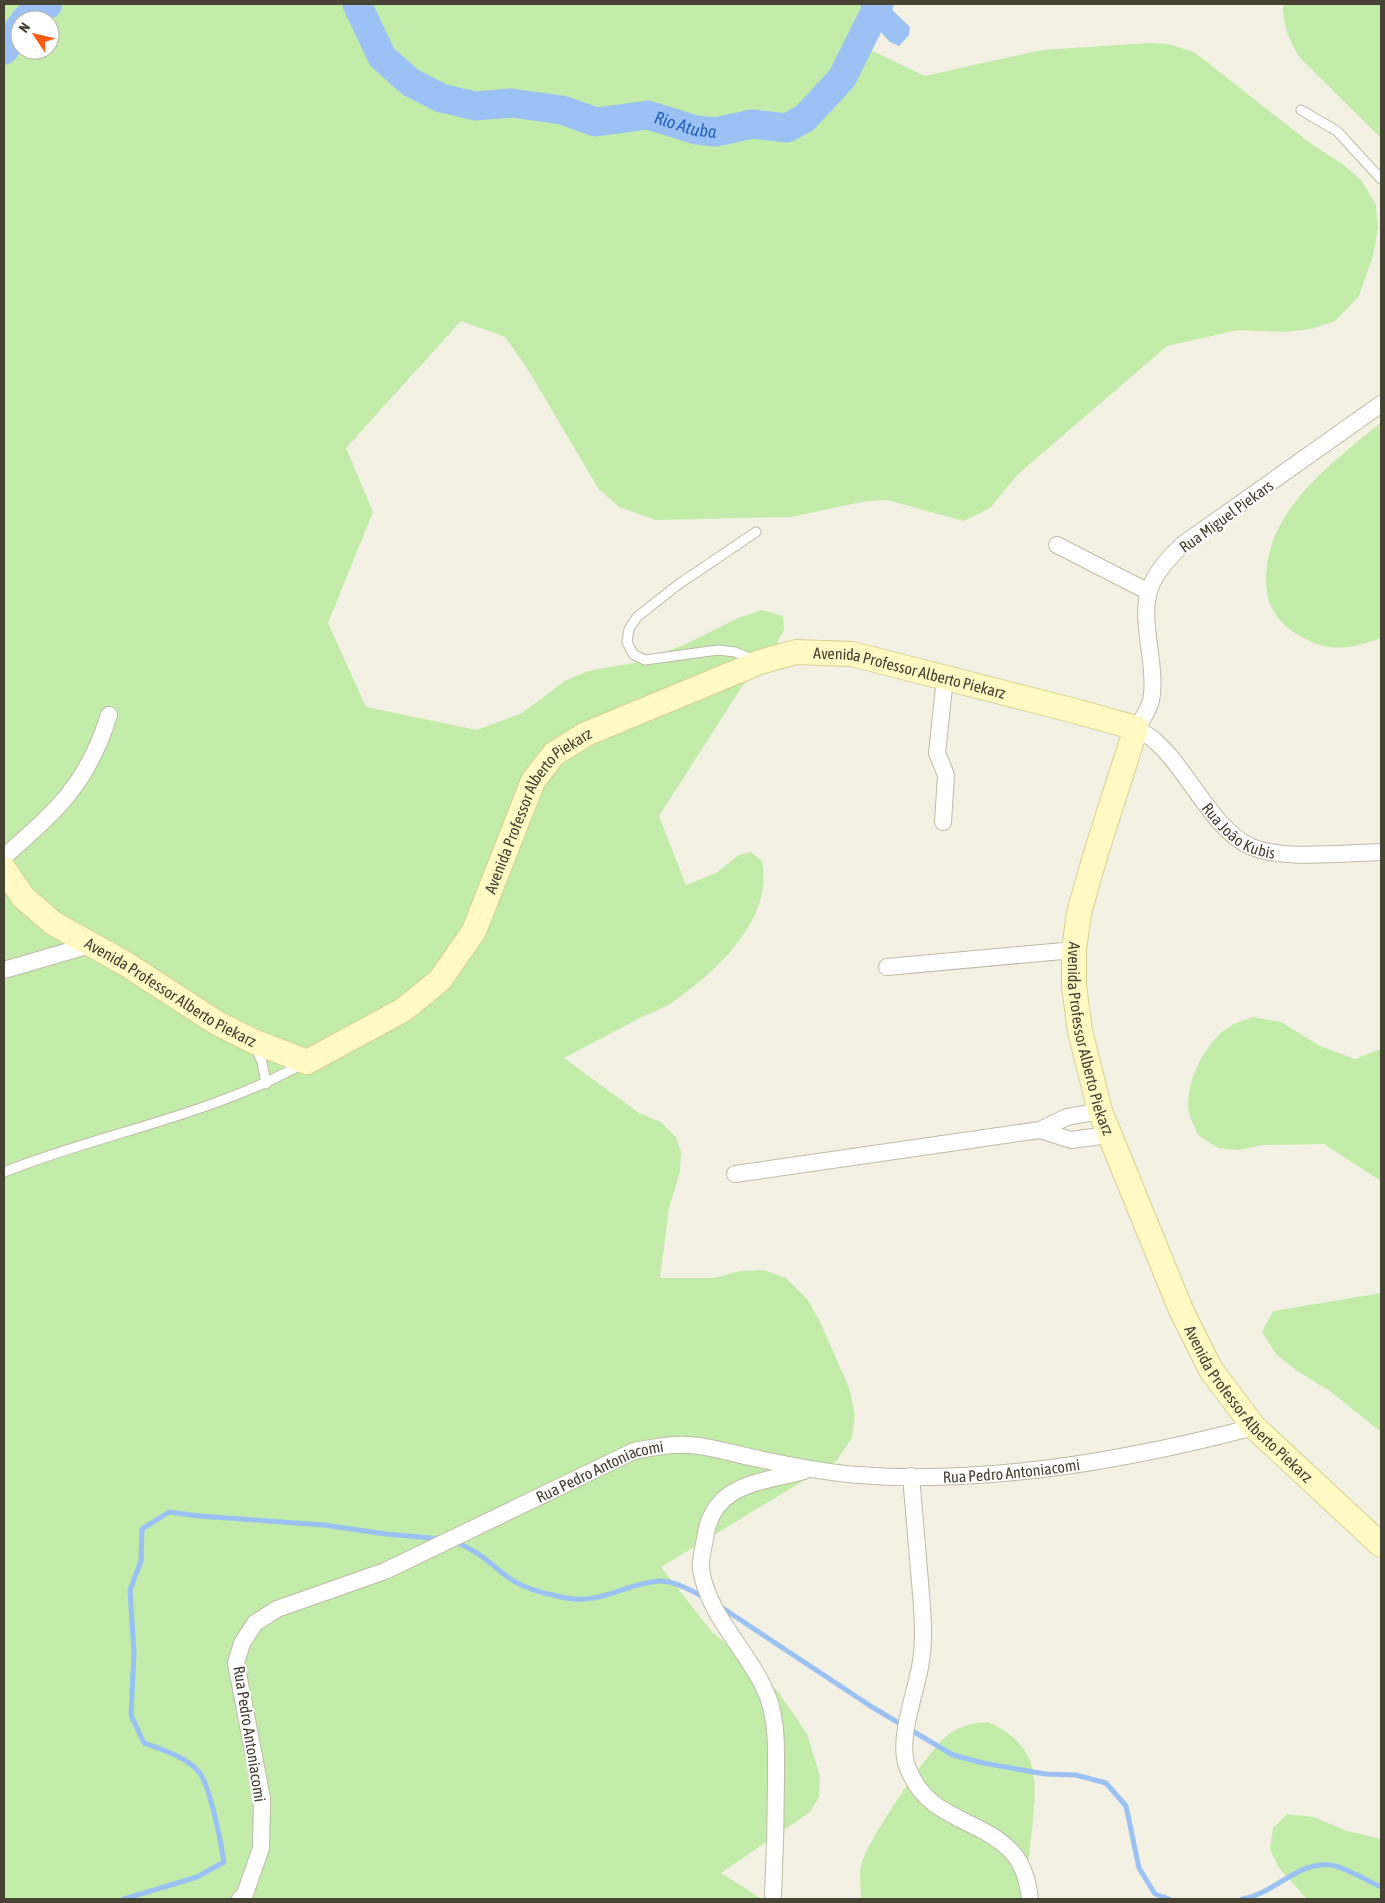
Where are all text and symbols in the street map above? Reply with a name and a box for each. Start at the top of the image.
north arrow [10,10,60,60]
text: N [15,20,33,36]
water label: Rio Atuba [652,107,718,142]
street label: Rua Miguel Piekars [1176,476,1277,557]
street label: Avenida Professor Alberto Piekarz [813,644,1008,702]
street label: Avenida Professor Alberto Piekarz [481,724,594,896]
street label: Rua João Kubis [1199,799,1277,862]
street label: Avenida Professor Alberto Piekarz [82,934,260,1050]
street label: Avenida Professor Alberto Piekarz [1065,941,1118,1138]
street label: Avenida Professor Alberto Piekarz [1181,1322,1316,1486]
street label: Rua Pedro Antoniacomi [533,1437,665,1506]
street label: Rua Pedro Antoniacomi [943,1455,1081,1486]
street label: Rua Pedro Antoniacomi [230,1665,270,1803]

